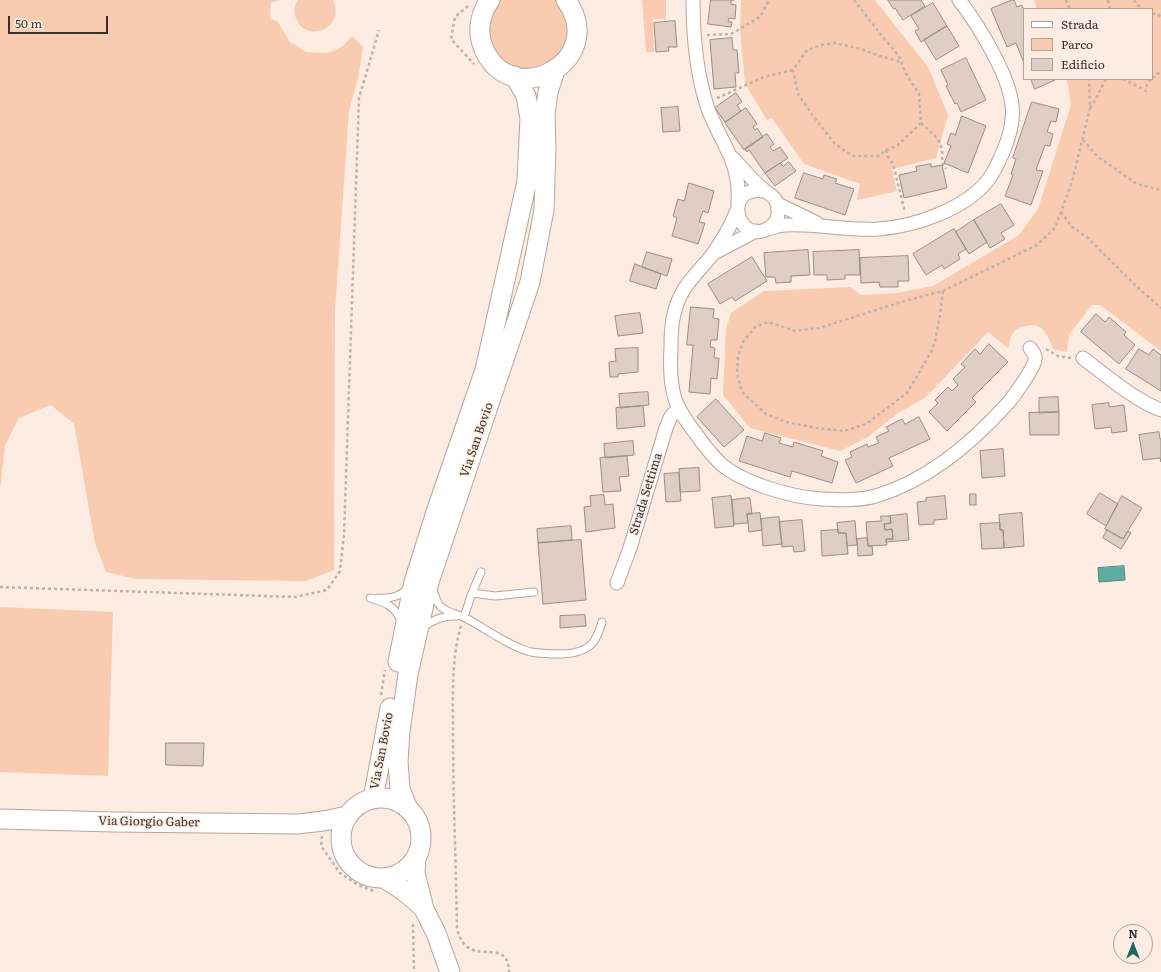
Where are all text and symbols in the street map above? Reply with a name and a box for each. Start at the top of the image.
scale bar [10,8,110,34]
legend [1023,8,1153,80]
text: 50 m [15,14,42,32]
text: Strada [1061,15,1099,33]
text: Parco [1061,35,1093,53]
text: Edificio [1061,55,1105,73]
street label: Via San Bovio [457,401,497,479]
street label: Strada Settima [627,451,665,537]
street label: Via San Bovio [367,711,397,791]
street label: Via Giorgio Gaber [98,814,200,830]
north arrow [1113,924,1153,964]
text: N [1128,925,1138,941]

